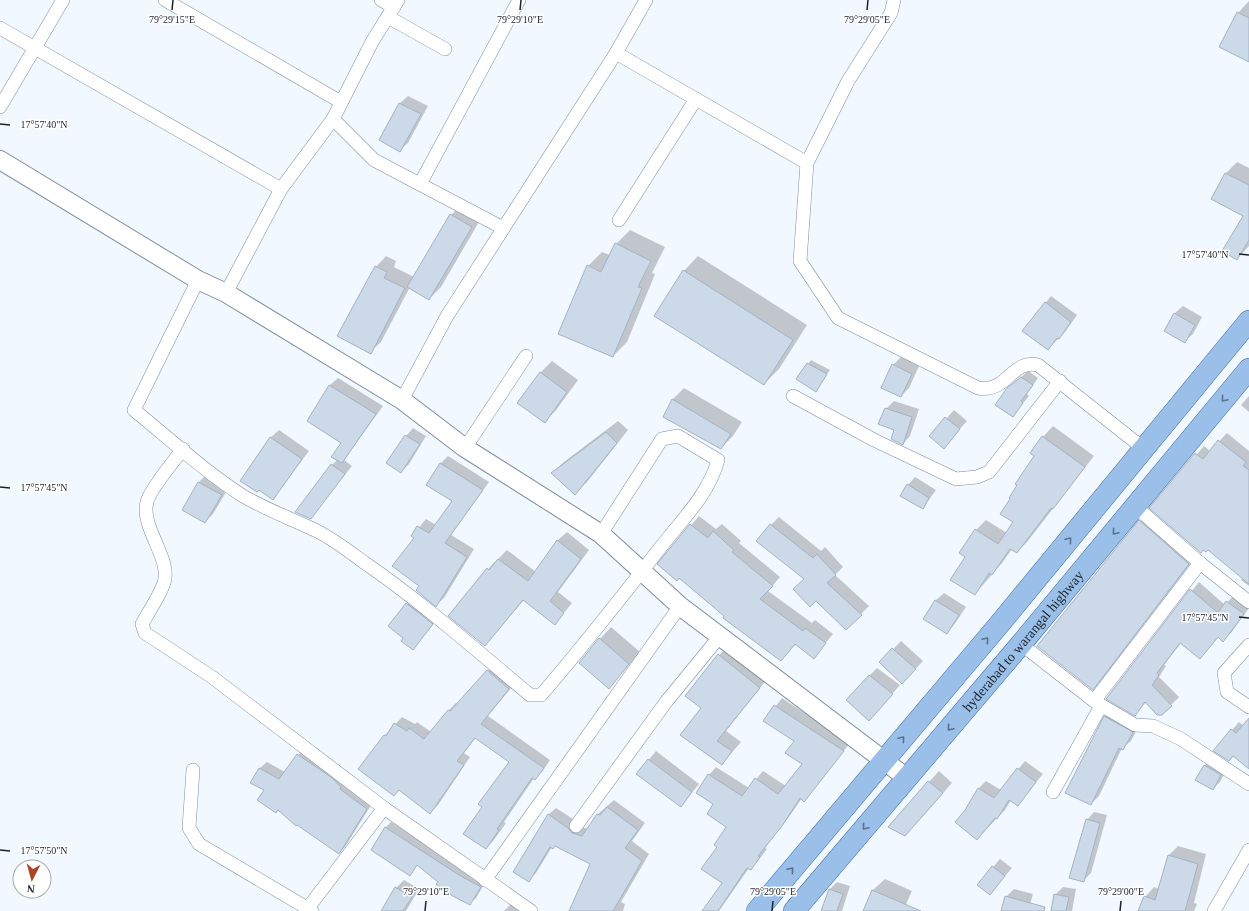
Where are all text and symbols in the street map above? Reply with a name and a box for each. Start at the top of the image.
text: 79°29'15"E [149,14,195,25]
text: 79°29'10"E [497,14,543,25]
text: 79°29'05"E [844,14,890,25]
text: 17°57'40"N [20,119,68,130]
text: 17°57'40"N [1181,249,1229,260]
one-way arrow [1222,395,1229,402]
text: 17°57'45"N [20,482,68,493]
one-way arrow [1112,527,1119,535]
one-way arrow [1064,537,1071,544]
street label: hyderabad to warangal highway [960,568,1087,715]
text: 17°57'45"N [1181,612,1229,623]
one-way arrow [981,637,988,644]
one-way arrow [947,723,954,730]
one-way arrow [897,736,904,744]
one-way arrow [863,822,870,829]
text: 17°57'50"N [20,845,68,856]
north arrow [12,859,52,899]
one-way arrow [786,868,793,875]
text: N [26,883,36,895]
text: 79°29'10"E [403,886,449,897]
text: 79°29'05"E [750,886,796,897]
text: 79°29'00"E [1098,886,1144,897]

